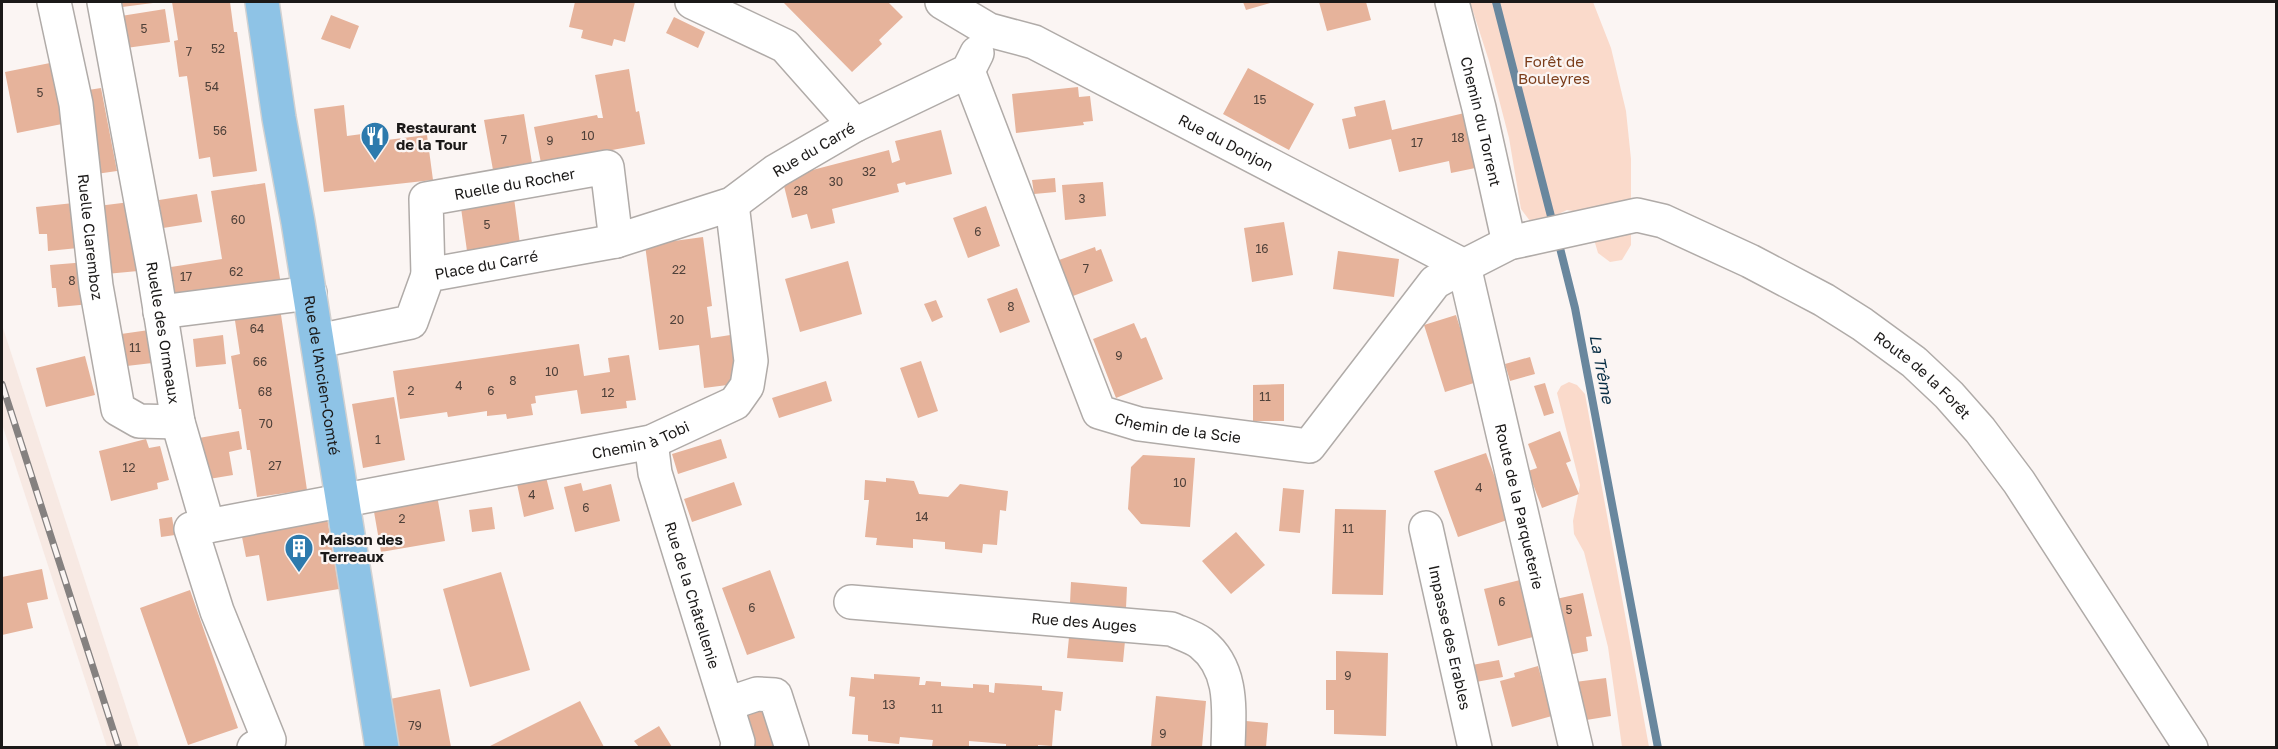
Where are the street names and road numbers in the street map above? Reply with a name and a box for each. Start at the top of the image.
street label: Chemin du Torrent [1457,55,1505,188]
street label: Rue du Donjon [1176,110,1277,174]
street label: Rue du Carré [769,118,858,180]
street label: Ruelle du Rocher [453,164,577,203]
street label: Ruelle Claremboz [75,173,107,302]
street label: Place du Carré [433,246,540,283]
street label: Ruelle des Ormeaux [143,260,184,405]
street label: Rue de l'Ancien-Comté [301,294,344,457]
street label: Route de la Forêt [1871,327,1975,422]
street label: Chemin de la Scie [1113,408,1242,446]
street label: Chemin à Tobi [590,417,692,462]
street label: Route de la Parqueterie [1492,422,1548,591]
street label: Rue de la Châtellenie [662,519,724,671]
street label: Impasse des Erables [1426,563,1475,711]
street label: Rue des Auges [1031,608,1138,635]

